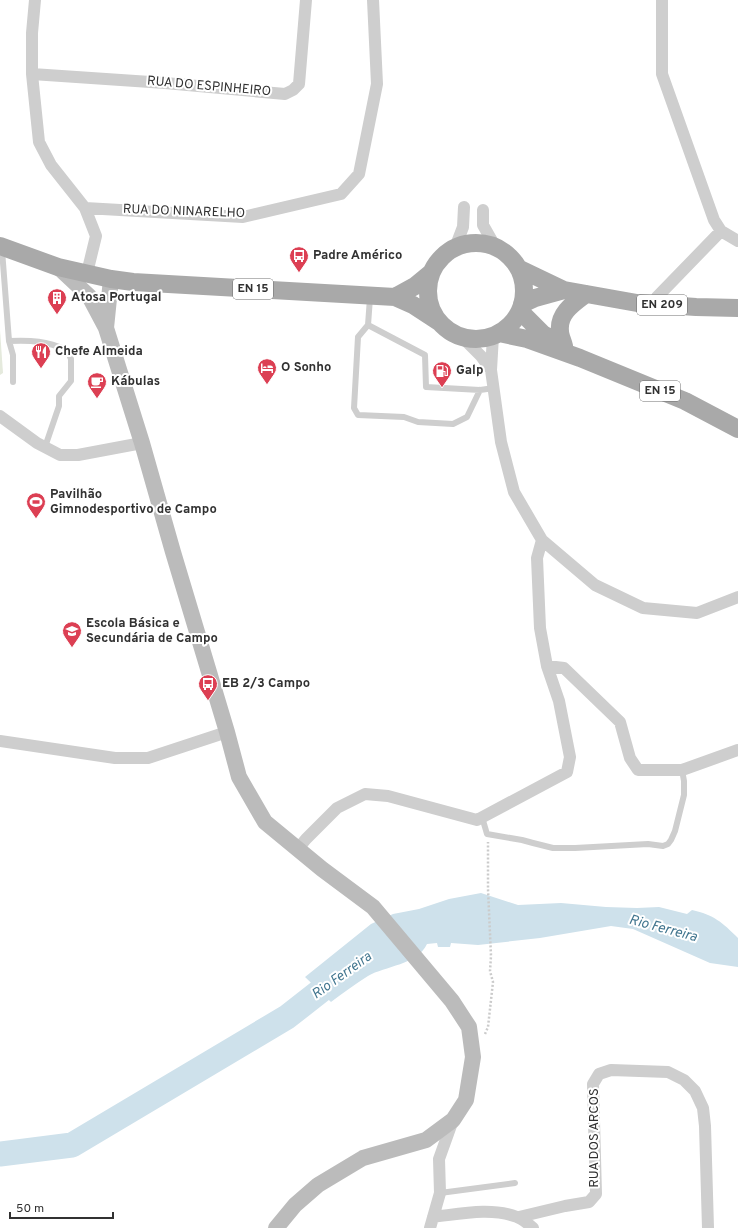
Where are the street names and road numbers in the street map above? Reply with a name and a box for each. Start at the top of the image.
street label: RUA DO ESPINHEIRO [146,74,272,100]
street label: RUA DO NINARELHO [123,202,245,222]
road number: EN 15 [233,279,273,299]
road number: EN 209 [637,295,687,315]
road number: EN 15 [640,381,680,401]
street label: RUA DOS ARCOS [587,1088,603,1188]

